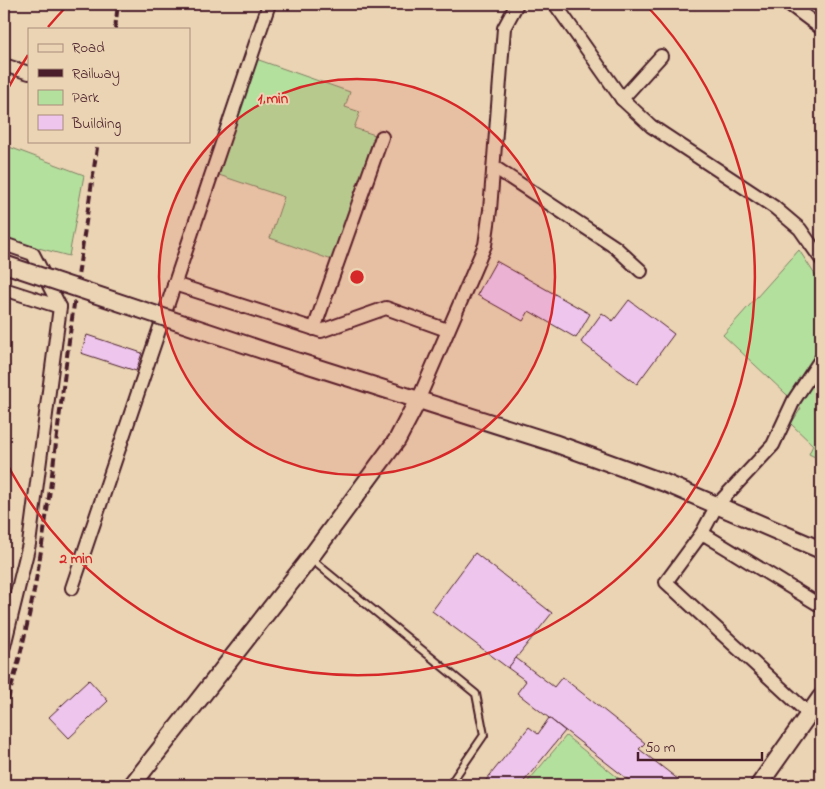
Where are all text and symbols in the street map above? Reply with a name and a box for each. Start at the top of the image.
legend [28,28,190,142]
text: Road [72,37,105,59]
text: Railway [72,63,120,86]
text: Park [72,87,100,109]
text: 1 min [258,88,289,110]
text: Building [71,113,121,136]
centre of rings [348,268,366,286]
text: 2 min [59,548,93,570]
scale bar [638,729,761,761]
text: 50 m [645,737,676,759]

